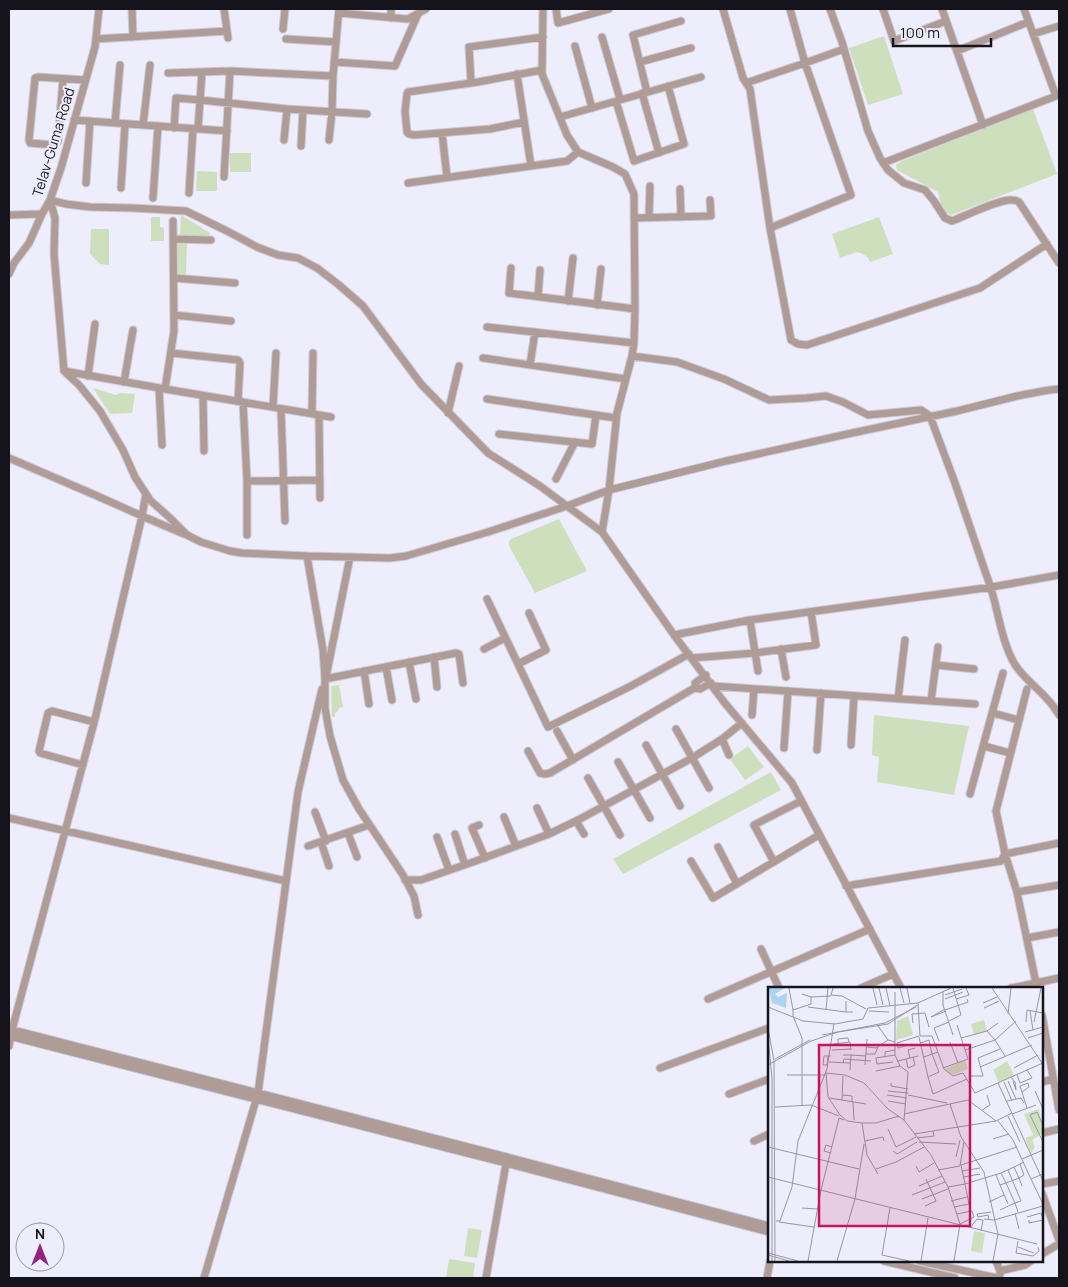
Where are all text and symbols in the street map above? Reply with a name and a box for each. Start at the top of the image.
scale bar [893,15,990,47]
text: 100 m [900,22,940,43]
street label: Telav-Guma Road [27,85,79,199]
inset map [768,987,1043,1262]
north arrow [15,1222,65,1272]
text: N [35,1224,45,1243]

